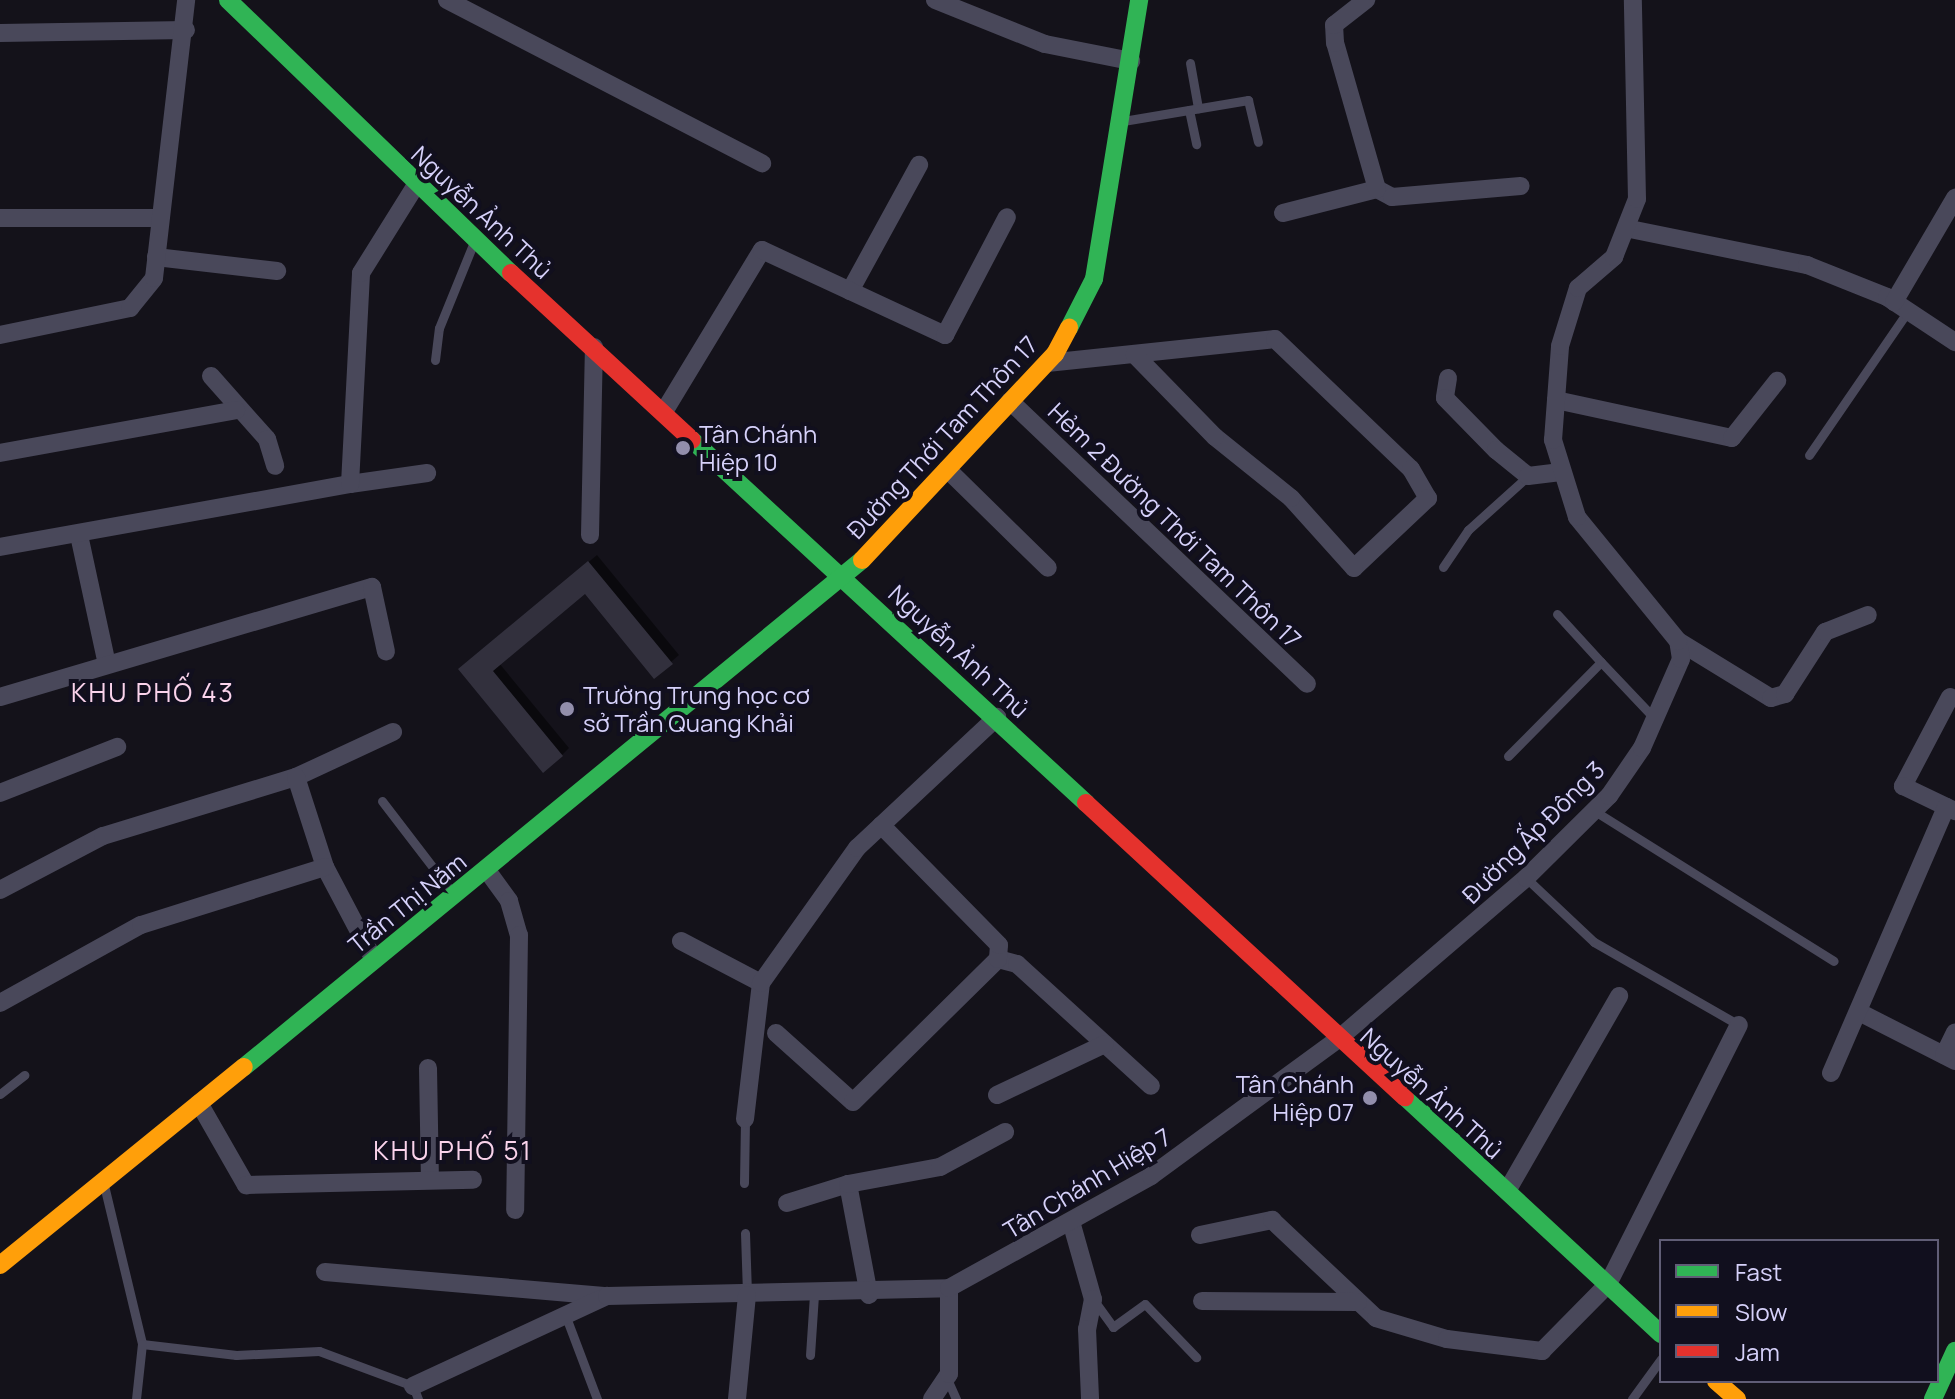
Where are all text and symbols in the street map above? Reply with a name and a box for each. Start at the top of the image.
street label: Nguyễn Ảnh Thủ [406,140,558,284]
street label: Đường Thới Tam Thôn 17 [841,330,1043,544]
street label: Hẻm 2 Đường Thới Tam Thôn 17 [1043,396,1307,654]
place label: Tân Chánh Hiệp 10 [699,420,817,476]
marker: Tân Chánh Hiệp 10 [674,439,692,457]
street label: Nguyễn Ảnh Thủ [883,579,1035,723]
district label: KHU PHỐ 43 [71,677,235,709]
place label: Trường Trung học cơ sở Trần Quang Khải [583,681,810,737]
marker: Trường Trung học cơ sở Trần Quang Khải [558,700,576,718]
street label: Đường Ấp Đông 3 [1456,755,1610,909]
street label: Trần Thị Năm [342,847,472,959]
street label: Nguyễn Ảnh Thủ [1355,1022,1509,1164]
place label: Tân Chánh Hiệp 07 [1236,1070,1354,1126]
marker: Tân Chánh Hiệp 07 [1361,1089,1379,1107]
street label: Tân Chánh Hiệp 7 [998,1122,1176,1244]
district label: KHU PHỐ 51 [373,1135,533,1167]
legend [1659,1239,1939,1383]
text: Fast [1735,1255,1782,1288]
text: Slow [1735,1295,1788,1328]
text: Jam [1735,1335,1780,1368]

